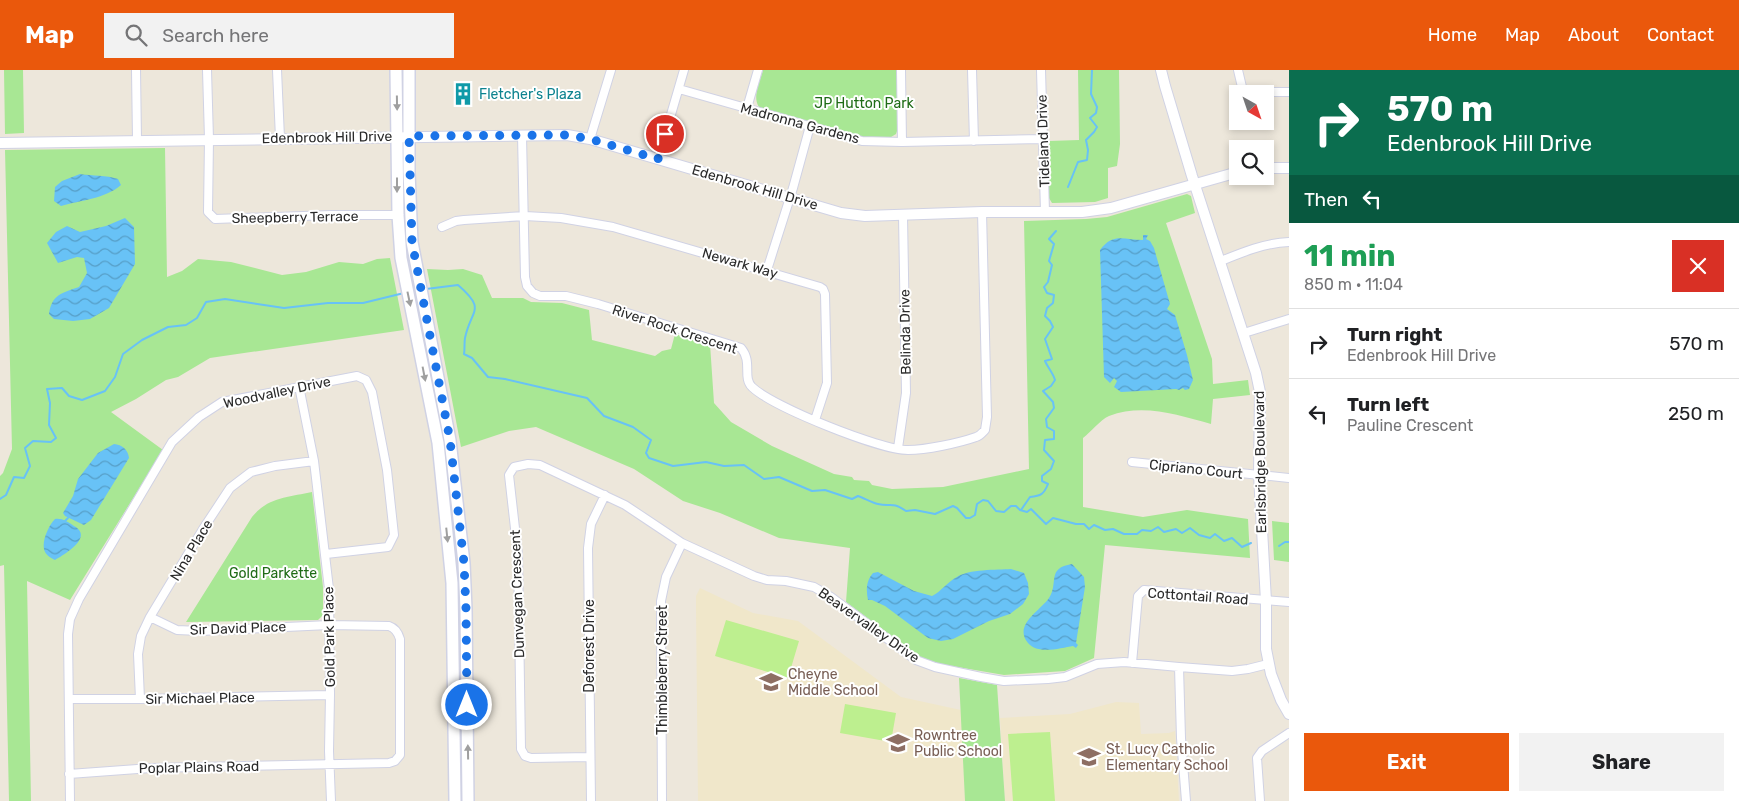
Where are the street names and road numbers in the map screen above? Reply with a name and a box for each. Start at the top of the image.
street label: Tideland Drive [1033,94,1054,188]
street label: Madronna Gardens [738,99,861,148]
street label: Edenbrook Hill Drive [262,128,393,147]
street label: Edenbrook Hill Drive [690,161,820,214]
street label: Sheepberry Terrace [231,208,359,227]
street label: Newark Way [700,245,780,282]
street label: Belinda Drive [896,289,915,375]
street label: River Rock Crescent [610,301,740,358]
street label: Woodvalley Drive [222,373,333,412]
street label: Earlsbridge Boulevard [1251,391,1270,533]
street label: Cipriano Court [1148,456,1244,483]
street label: Nina Place [167,516,216,584]
street label: Dunvegan Crescent [507,529,528,659]
street label: Beavervalley Drive [815,584,923,667]
street label: Cottontail Road [1147,584,1249,609]
street label: Gold Park Place [320,586,339,688]
street label: Deforest Drive [581,599,598,693]
street label: Thimbleberry Street [654,605,671,735]
street label: Sir David Place [190,618,287,639]
street label: Sir Michael Place [145,689,255,708]
street label: Poplar Plains Road [139,758,259,777]

